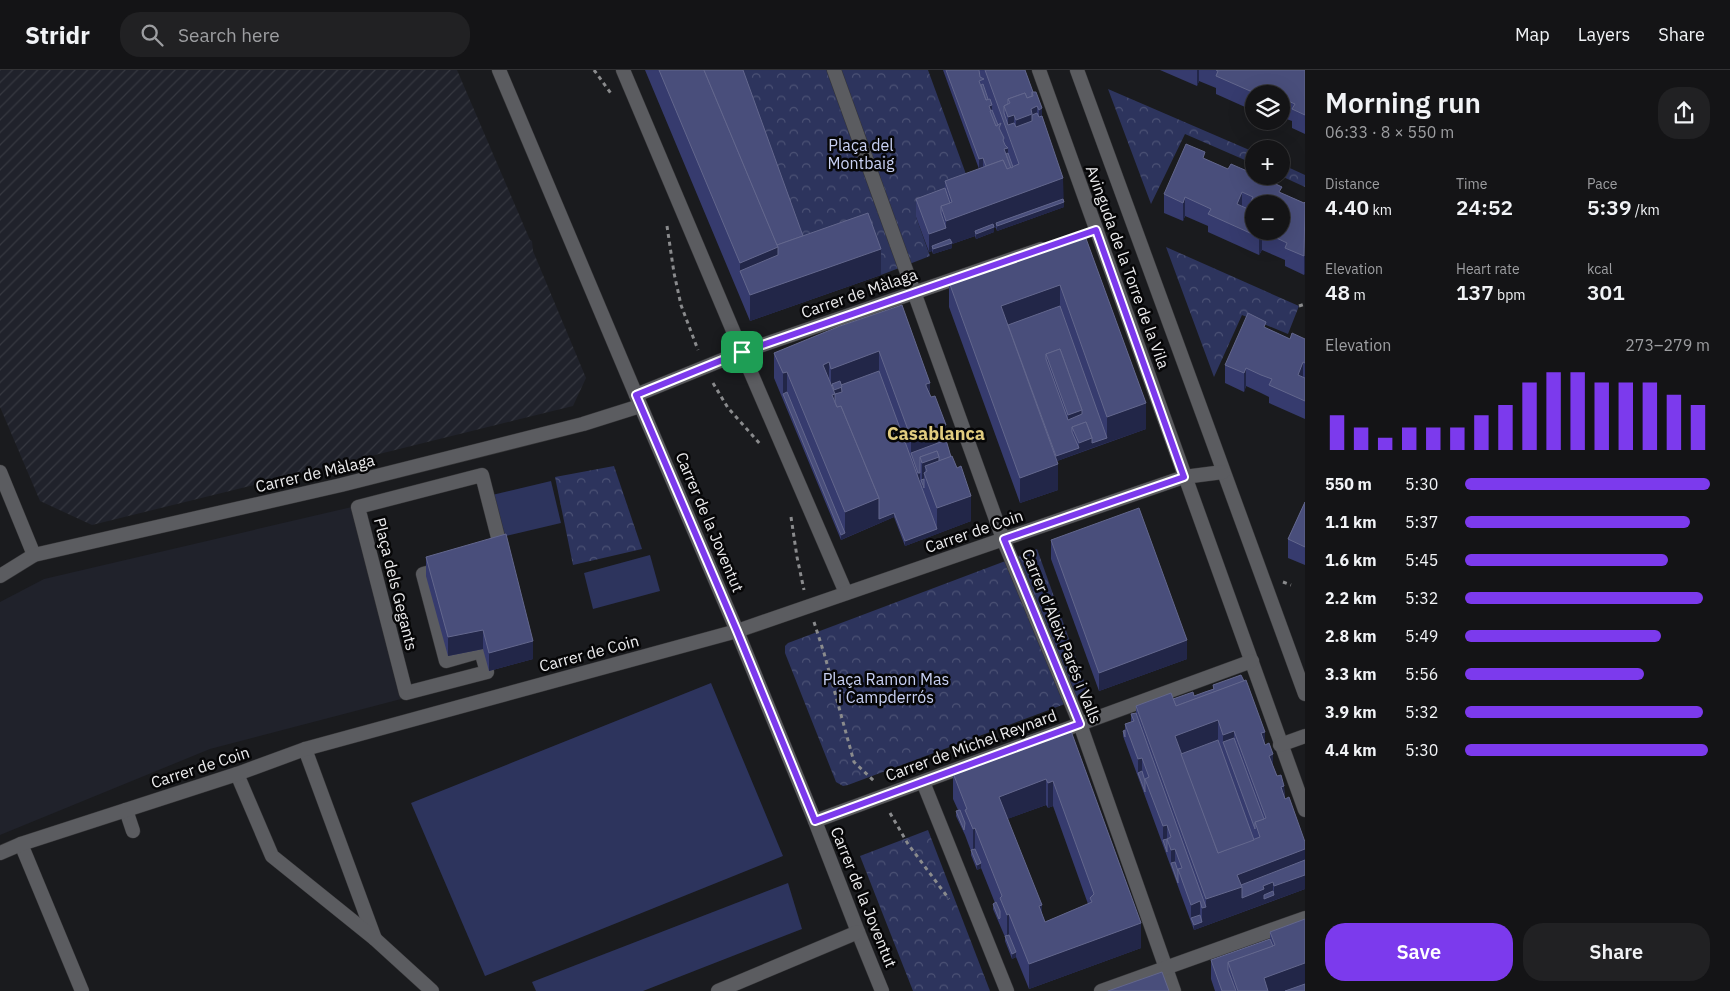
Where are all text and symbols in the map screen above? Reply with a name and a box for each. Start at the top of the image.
search box [120,12,470,57]
text: Stridr [25,19,90,51]
icon: search [138,21,166,49]
text: Search here [178,23,280,47]
text: Map [1515,23,1550,46]
text: Layers [1578,23,1630,46]
text: Share [1658,23,1705,46]
text: Morning run [1325,84,1481,121]
map controls [1245,85,1290,240]
button: layers [1245,85,1290,130]
button: share [1658,87,1710,139]
text: 06:33 · 8 × 550 m [1325,122,1454,142]
park label: Plaça del Montbaig [828,135,895,173]
button: + [1245,140,1290,185]
street label: Avinguda de la Torre de la Vila [1082,163,1174,372]
text: Distance [1325,175,1380,193]
text: Time [1456,175,1487,193]
text: Pace [1587,175,1617,193]
text: 4.40 [1325,193,1369,221]
text: 24:52 [1456,193,1513,221]
text: 5:39 [1587,193,1632,221]
button: − [1245,195,1290,240]
text: km [1369,201,1392,219]
text: /km [1632,201,1660,219]
text: Elevation [1325,260,1383,278]
text: Heart rate [1456,260,1520,278]
text: kcal [1587,260,1612,278]
street label: Carrer de Màlaga [798,264,920,322]
text: 48 [1325,278,1350,306]
text: 137 [1456,278,1494,306]
text: 301 [1587,278,1625,306]
text: m [1350,286,1366,304]
text: bpm [1494,286,1526,304]
pin [721,331,763,373]
text: Elevation [1325,335,1391,355]
text: 273–279 m [1625,335,1710,355]
icon: arrive [728,338,756,366]
district label: Casablanca [887,422,985,445]
street label: Carrer de Màlaga [253,449,377,496]
street label: Carrer de la Joventut [671,449,749,595]
text: 550 m [1325,474,1372,494]
text: 5:30 [1405,474,1438,494]
street label: Carrer de Coin [922,505,1026,557]
text: 1.1 km [1325,512,1376,532]
text: 5:37 [1405,512,1438,532]
street label: Plaça dels Gegants [370,515,422,653]
street label: Carrer d'Aleix Parés i Valls [1018,546,1106,726]
text: 1.6 km [1325,550,1376,570]
text: 5:45 [1405,550,1438,570]
text: 2.2 km [1325,588,1376,608]
text: 5:32 [1405,588,1438,608]
text: 2.8 km [1325,626,1376,646]
text: 5:49 [1405,626,1438,646]
street label: Carrer de Coin [537,630,641,676]
text: 3.3 km [1325,664,1376,684]
text: 5:56 [1405,664,1438,684]
park label: Plaça Ramon Mas i Campderrós [823,669,949,707]
text: 3.9 km [1325,702,1376,722]
text: 5:32 [1405,702,1438,722]
street label: Carrer de Michel Reynard [883,705,1059,785]
text: 4.4 km [1325,740,1376,760]
text: 5:30 [1405,740,1438,760]
street label: Carrer de Coin [148,742,252,792]
street label: Carrer de la Joventut [827,824,901,970]
button: Save [1325,923,1513,981]
button: Share [1523,923,1710,981]

